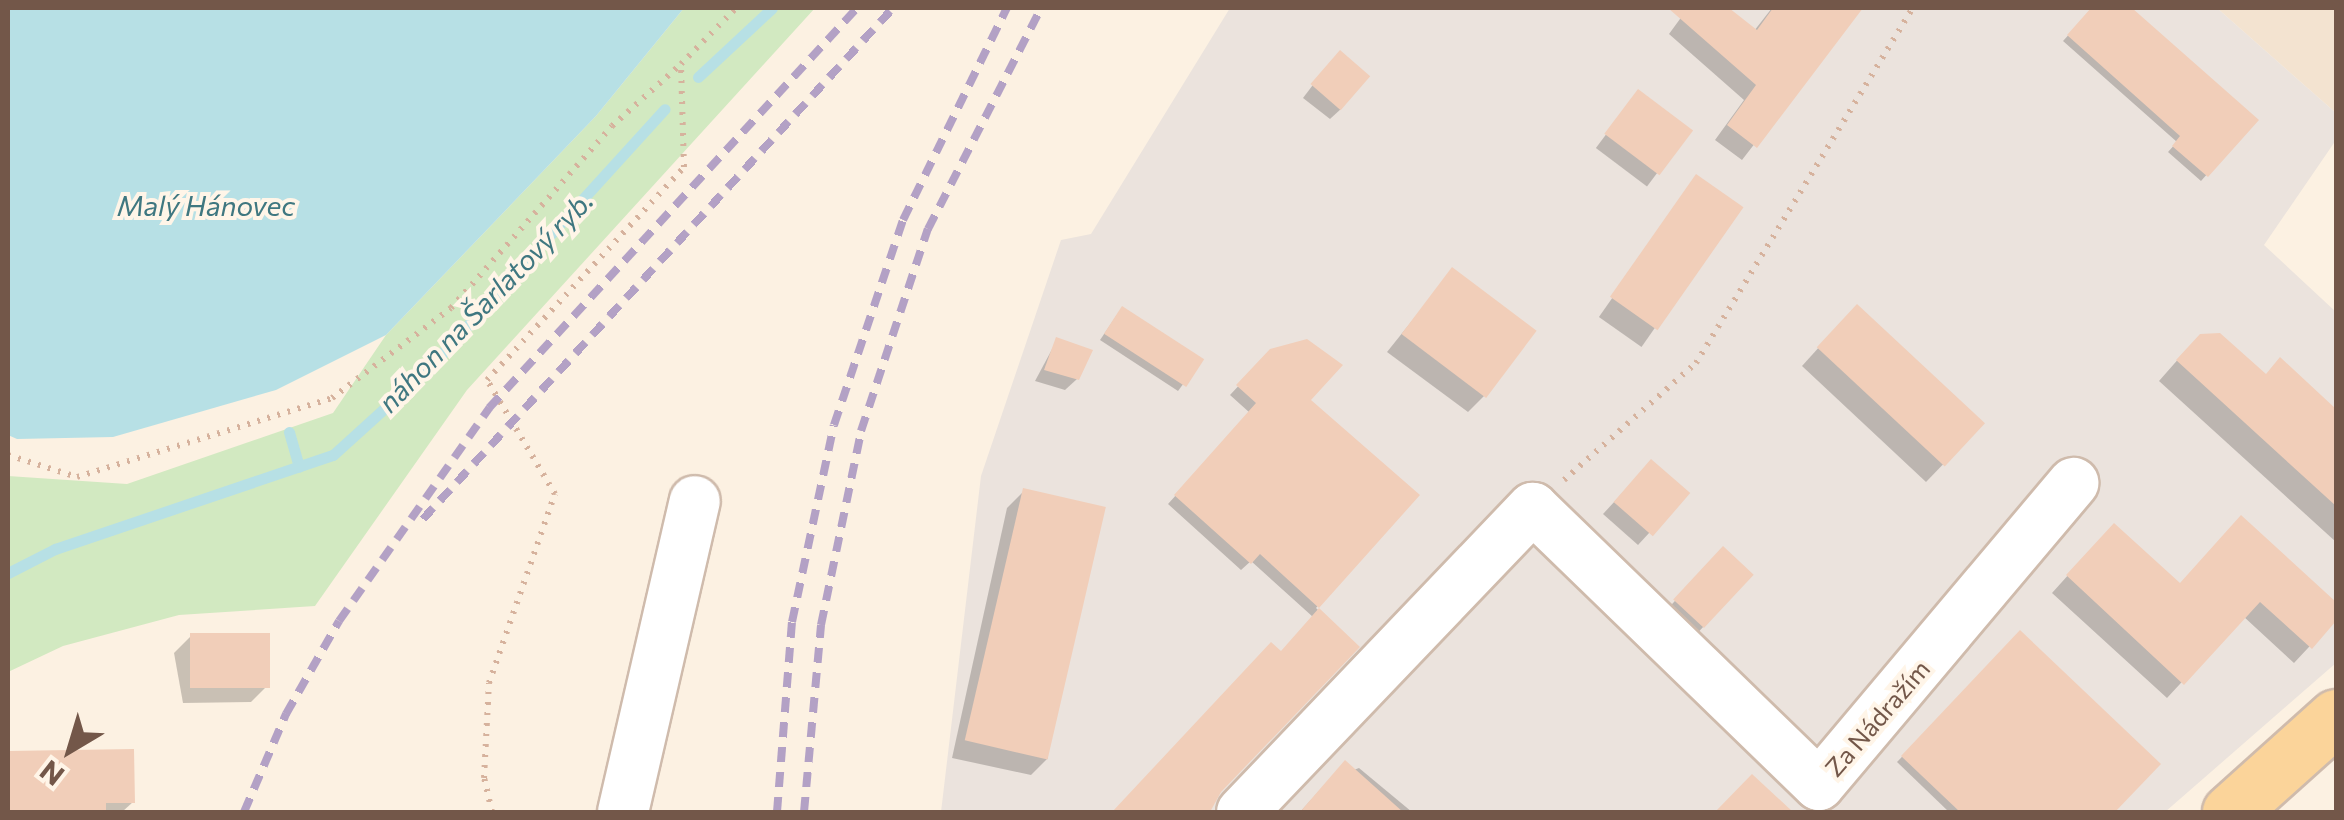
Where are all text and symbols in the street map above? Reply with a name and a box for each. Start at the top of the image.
water label: náhon na Šarlatový ryb. [371,183,599,419]
water label: Malý Hánovec [117,188,295,222]
street label: Za Nádražím [1818,654,1936,782]
north arrow [20,700,120,800]
text: N [33,754,70,794]

